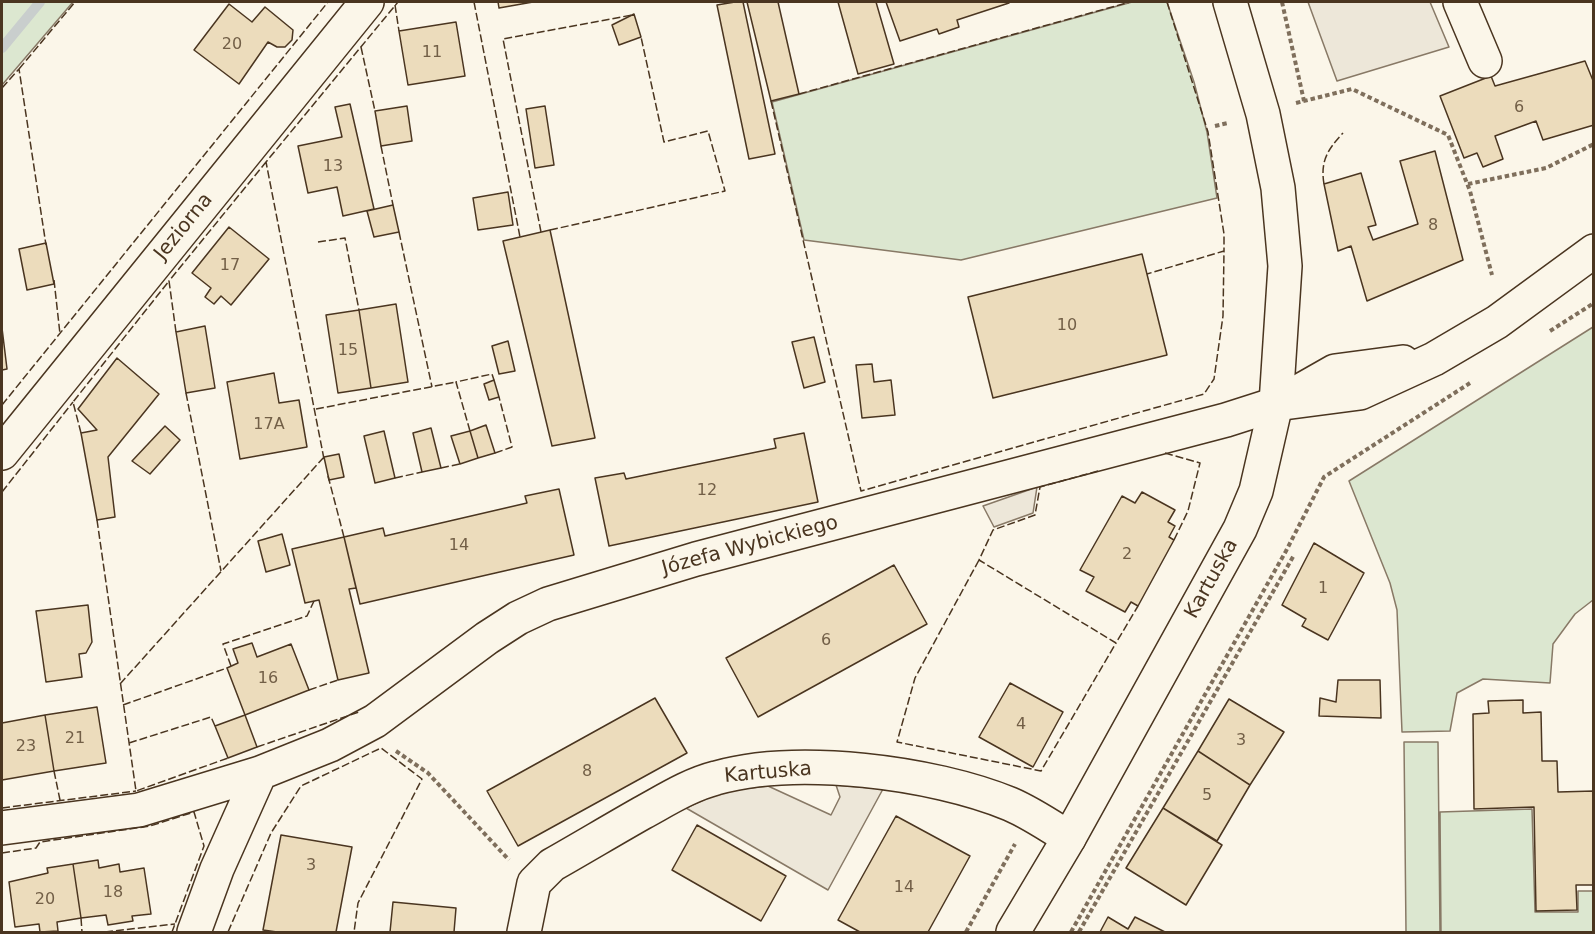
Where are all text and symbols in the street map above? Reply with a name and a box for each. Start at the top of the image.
house number: 20 [222,35,242,55]
house number: 11 [422,43,442,63]
house number: 6 [1514,98,1524,118]
house number: 13 [323,157,343,177]
street label: Jeziorna [150,189,218,265]
house number: 8 [1428,216,1438,236]
house number: 17 [220,256,240,276]
house number: 10 [1057,316,1077,336]
house number: 15 [338,341,358,361]
house number: 17A [253,415,285,435]
house number: 12 [697,481,717,501]
street label: Józefa Wybickiego [659,511,841,581]
street label: Kartuska [1180,535,1244,623]
house number: 14 [449,536,469,556]
house number: 2 [1122,545,1132,565]
house number: 1 [1318,579,1328,599]
house number: 6 [821,631,831,651]
house number: 16 [258,669,278,689]
house number: 4 [1016,715,1026,735]
house number: 21 [65,729,85,749]
house number: 3 [1236,731,1246,751]
house number: 23 [16,737,36,757]
street label: Kartuska [723,757,813,789]
house number: 8 [582,762,592,782]
house number: 5 [1202,786,1212,806]
house number: 3 [306,856,316,876]
house number: 14 [894,878,914,898]
house number: 18 [103,883,123,903]
house number: 20 [35,890,55,910]

